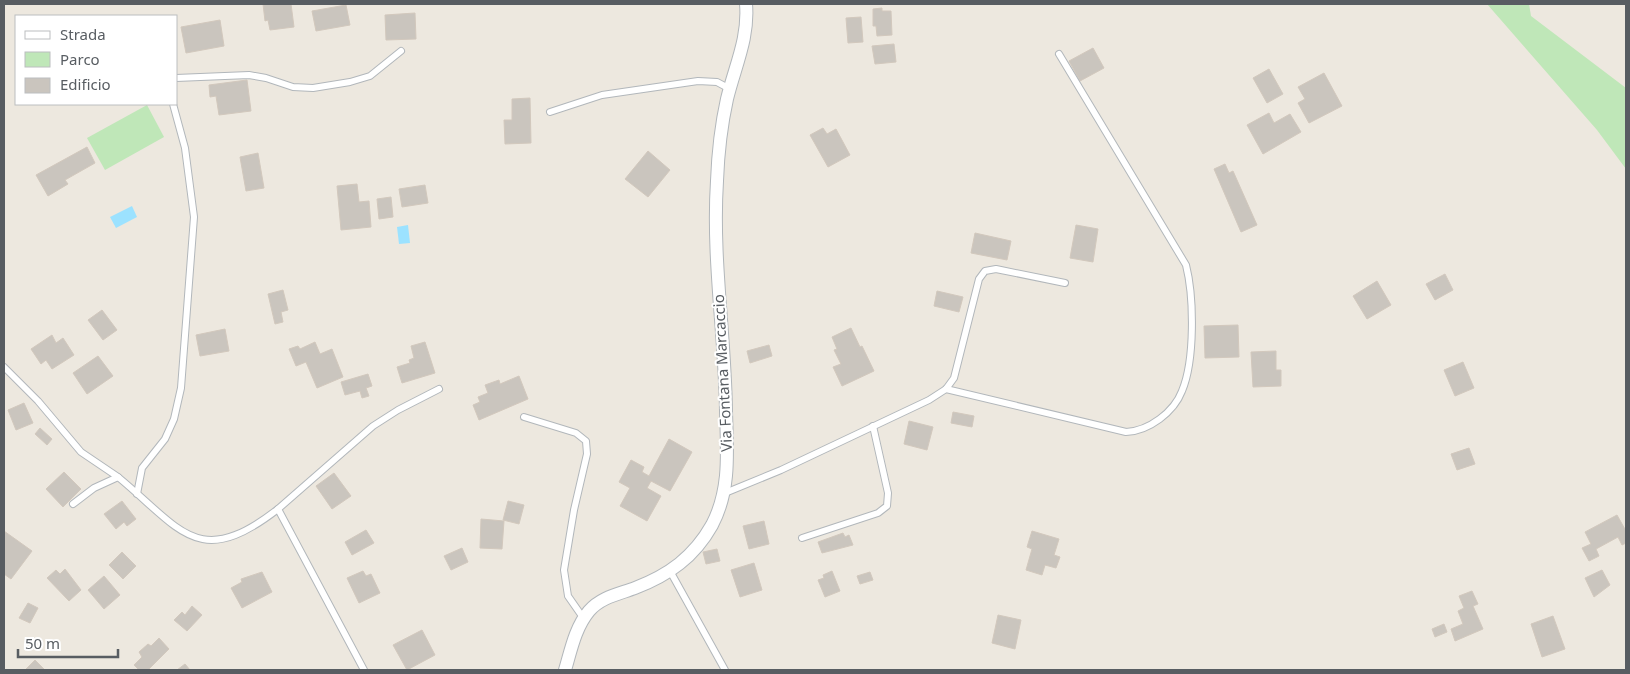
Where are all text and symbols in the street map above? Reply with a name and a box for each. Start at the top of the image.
legend [15,15,178,105]
text: Strada [60,24,106,44]
text: Parco [60,49,100,69]
text: Edificio [60,74,111,94]
street label: Via Fontana Marcaccio [708,294,736,452]
scale bar [18,626,118,658]
text: 50 m [25,633,60,653]

